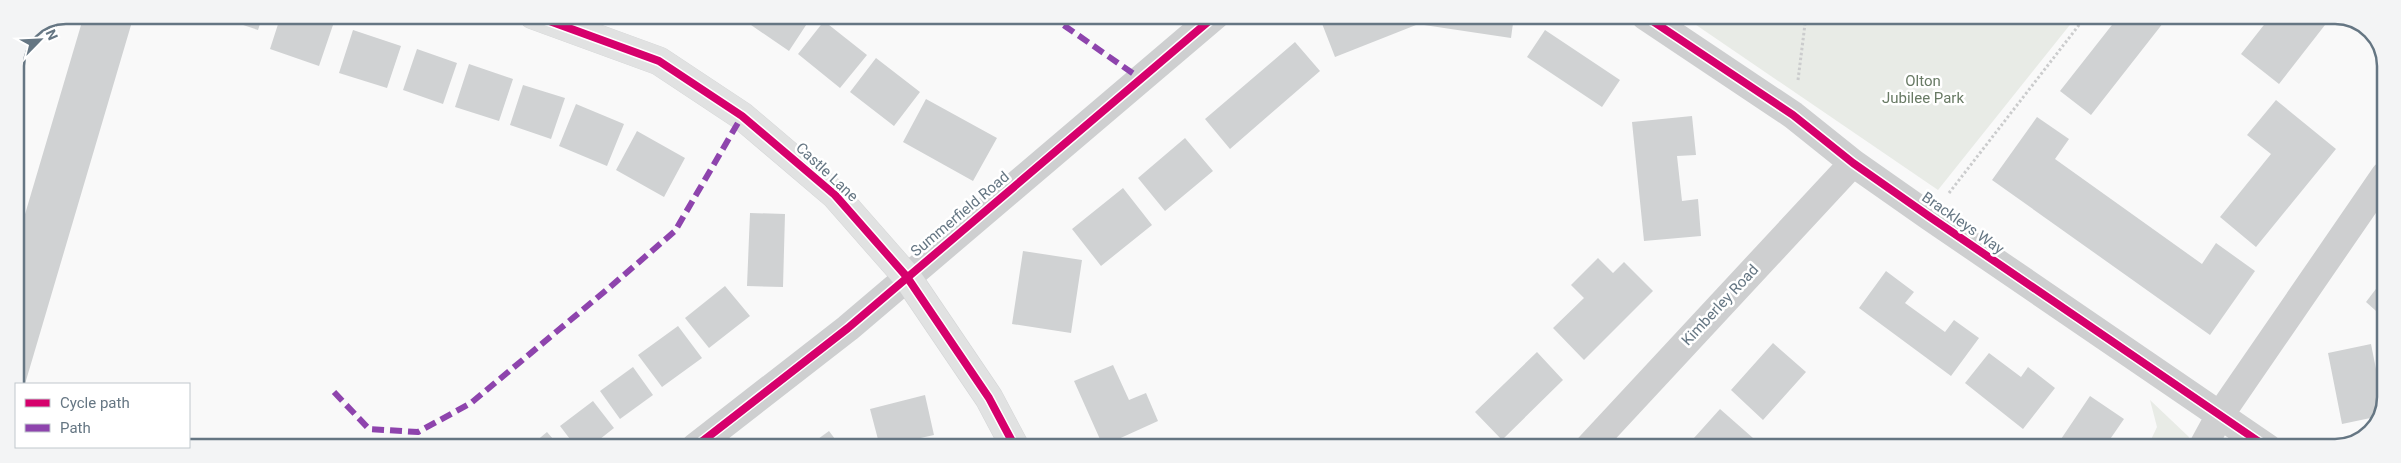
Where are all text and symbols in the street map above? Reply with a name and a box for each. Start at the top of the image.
north arrow [15,15,65,65]
text: N [43,27,61,42]
park label: Olton Jubilee Park [1882,72,1964,107]
street label: Castle Lane [792,139,862,205]
street label: Summerfield Road [907,168,1013,260]
street label: Brackleys Way [1919,188,2007,258]
street label: Kimberley Road [1678,261,1762,349]
legend [15,383,190,448]
text: Cycle path [60,394,130,412]
text: Path [60,419,91,437]

